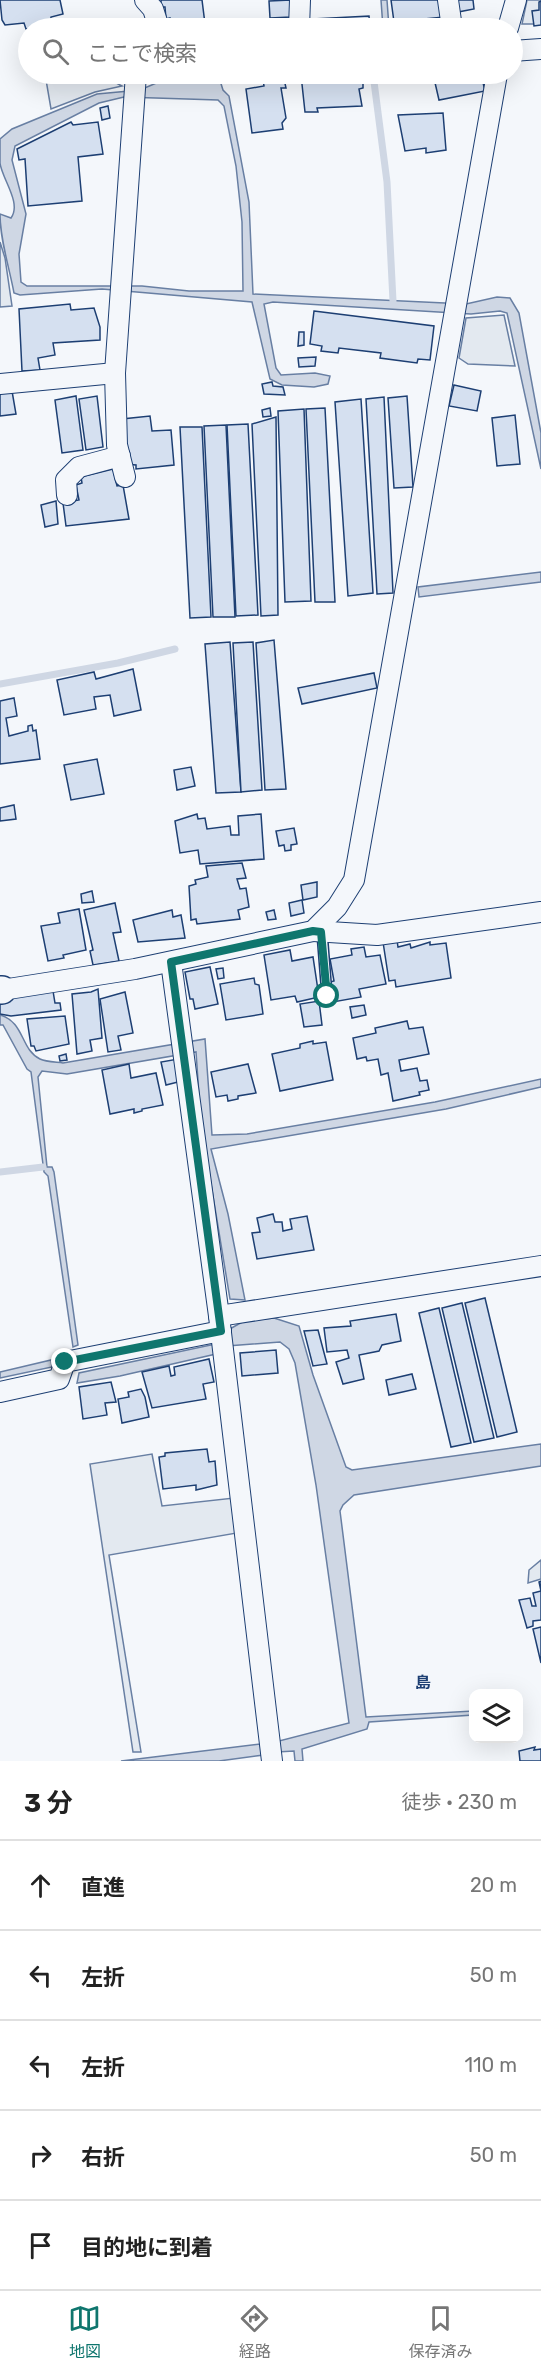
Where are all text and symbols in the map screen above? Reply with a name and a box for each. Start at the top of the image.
search box [18,18,523,84]
icon: search [39,35,72,68]
text: ここで検索 [87,40,197,67]
route start [313,982,339,1008]
route end [51,1348,77,1374]
district label: 島 [415,1673,431,1692]
map controls [469,1689,523,1743]
button: layers [469,1689,523,1743]
text: 3 分 [24,1788,73,1819]
text: 徒歩 · 230 m [401,1790,517,1814]
icon: ahead [24,1869,57,1902]
text: 20 m [470,1873,517,1897]
text: 直進 [81,1874,125,1901]
icon: left [24,1959,57,1992]
text: 50 m [470,1963,517,1987]
text: 左折 [81,1964,125,1991]
icon: left [24,2049,57,2082]
text: 110 m [465,2053,517,2077]
text: 左折 [81,2054,125,2081]
icon: right [24,2139,57,2172]
text: 50 m [470,2143,517,2167]
text: 右折 [81,2144,125,2171]
icon: arrive [24,2229,57,2262]
text: 目的地に到着 [81,2234,213,2261]
tab: 地図 [68,2302,101,2362]
tab: 経路 [238,2302,271,2362]
tab: 保存済み [408,2302,472,2362]

